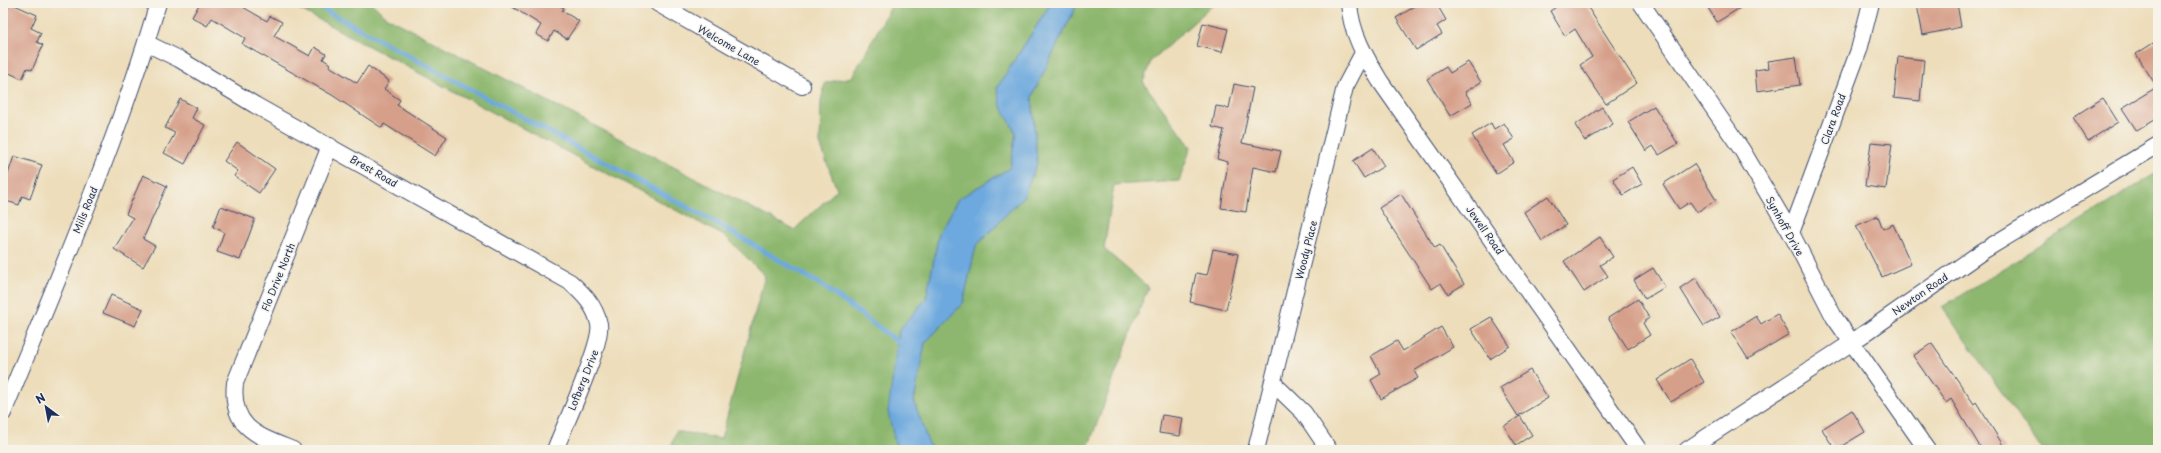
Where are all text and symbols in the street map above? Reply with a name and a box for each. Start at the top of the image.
street label: Welcome Lane [695,21,764,69]
street label: Clara Road [1816,91,1849,147]
street label: Brest Road [348,151,401,190]
street label: Mills Road [68,184,101,235]
street label: Synhoff Drive [1763,193,1808,258]
street label: Jewell Road [1463,202,1508,257]
street label: Woody Place [1291,219,1320,281]
street label: Flo Drive North [257,240,298,313]
street label: Newton Road [1889,269,1951,318]
street label: Lofberg Drive [564,347,602,412]
north arrow [26,387,66,427]
text: N [32,388,49,408]

